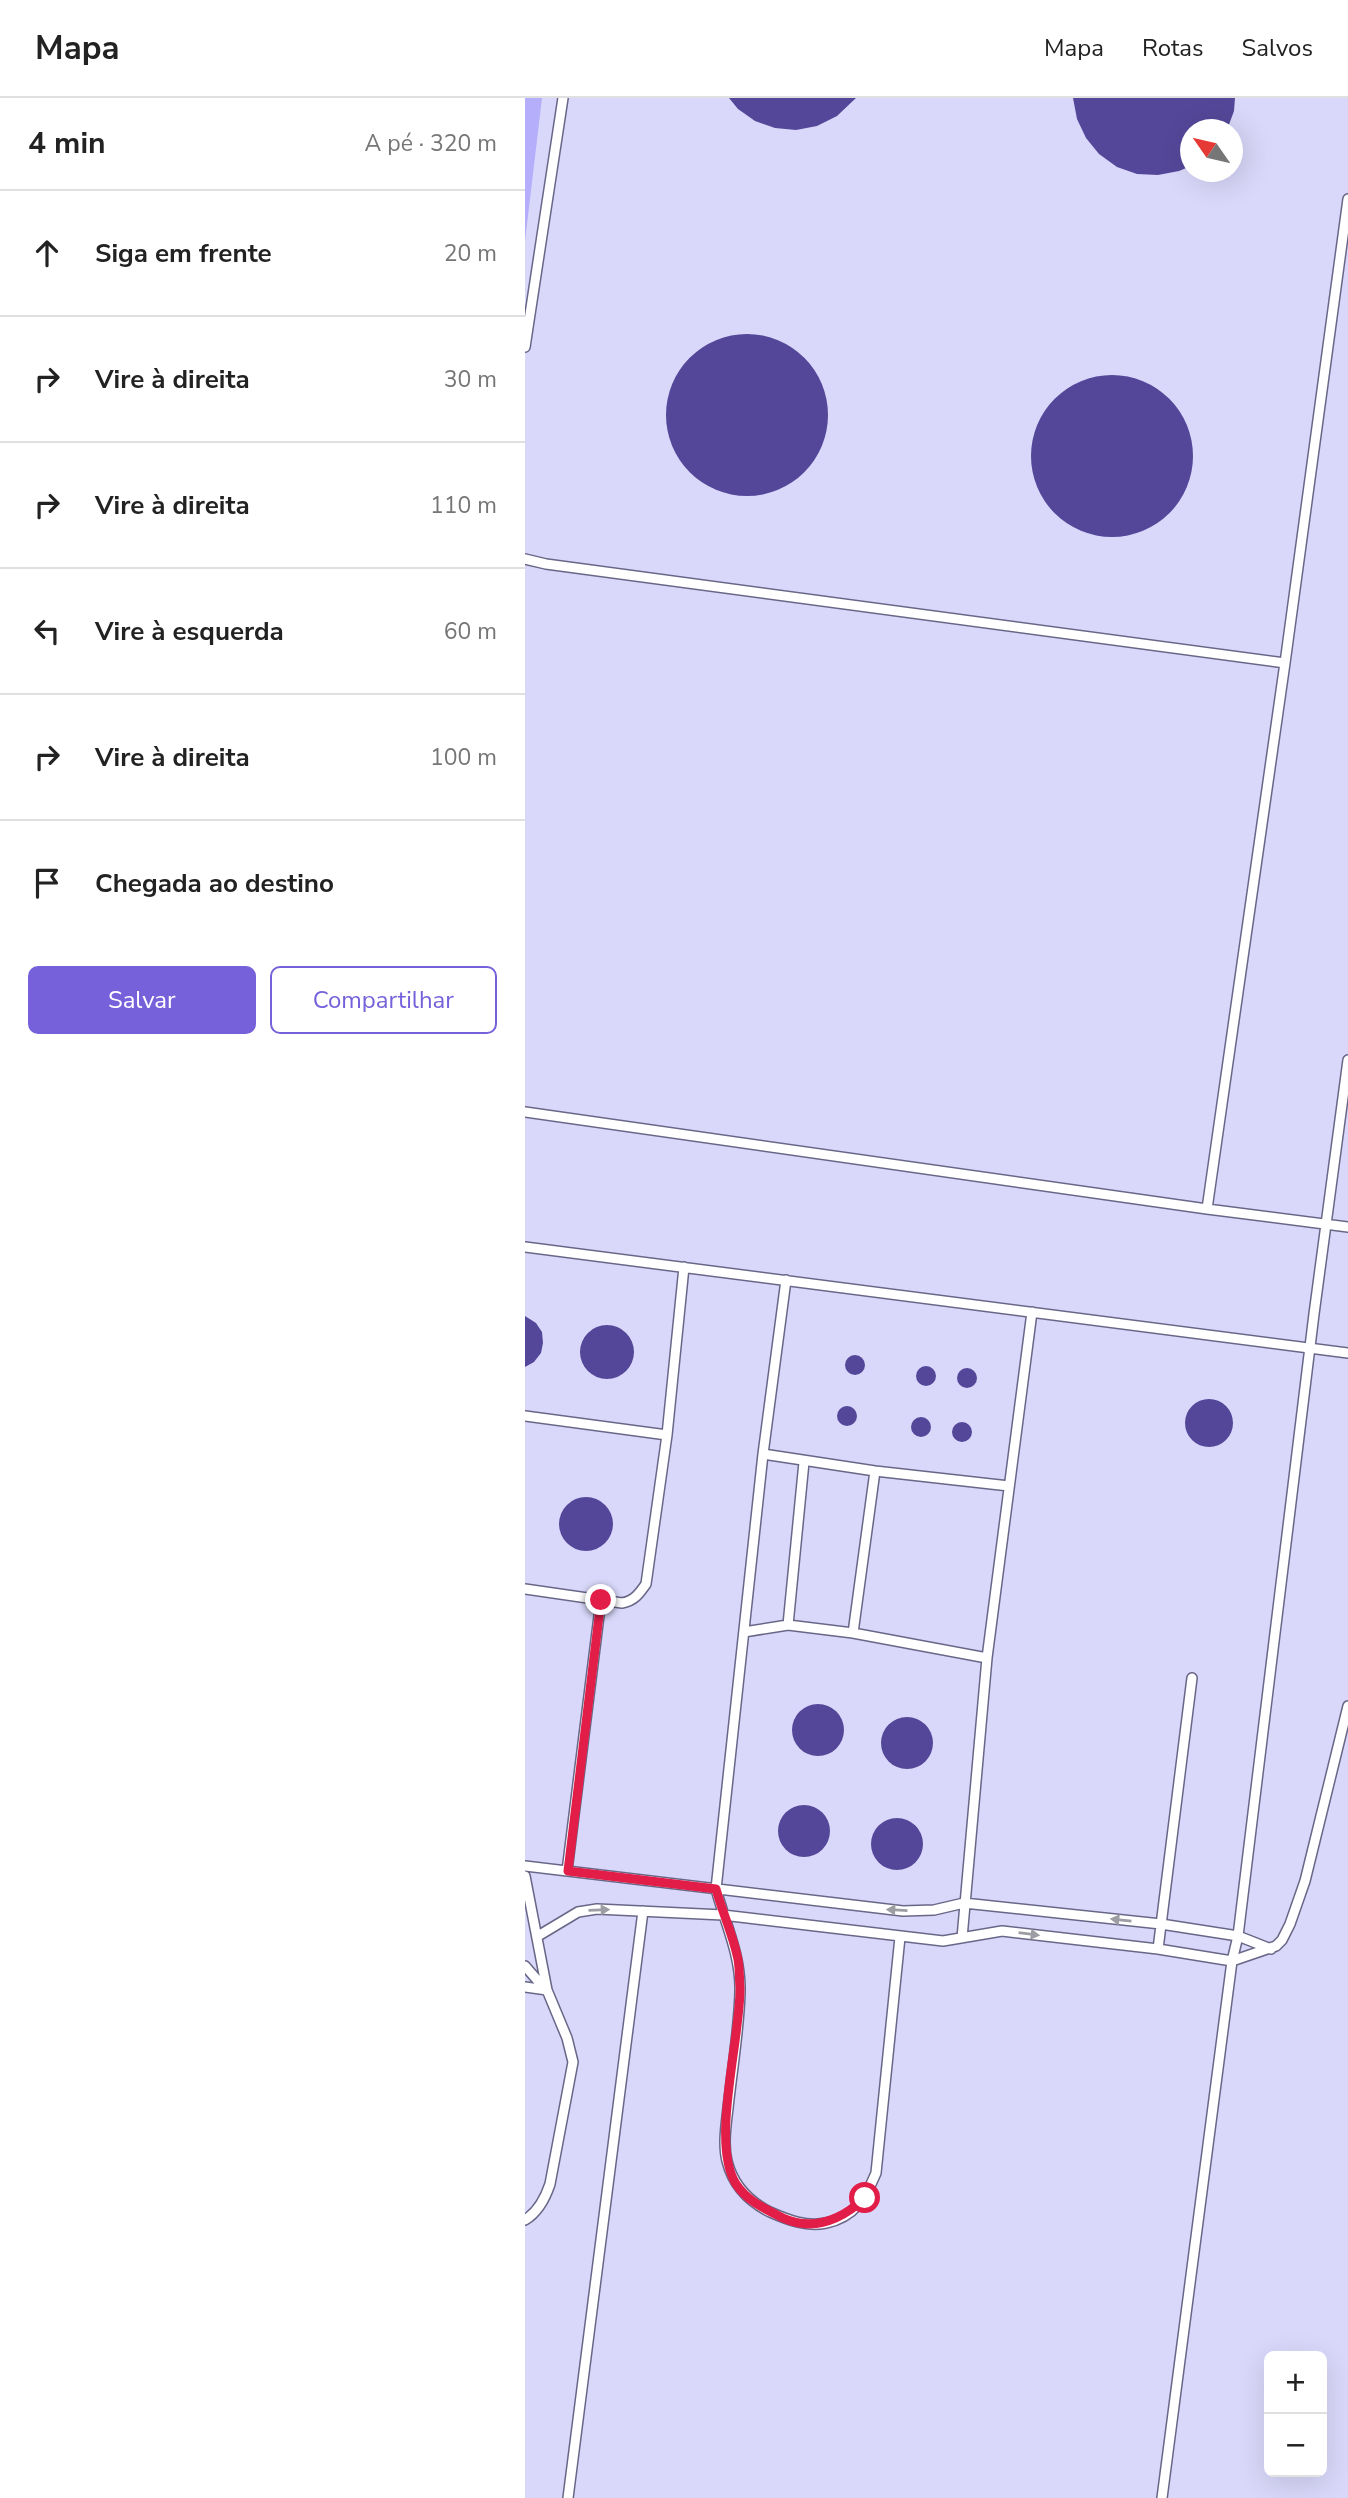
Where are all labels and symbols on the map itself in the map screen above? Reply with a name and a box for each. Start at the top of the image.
north arrow [1180,119,1243,182]
route end [585,1584,616,1615]
one-way arrow [588,1904,610,1915]
one-way arrow [886,1904,908,1915]
one-way arrow [1110,1914,1132,1925]
one-way arrow [1018,1929,1040,1940]
route start [849,2182,880,2213]

